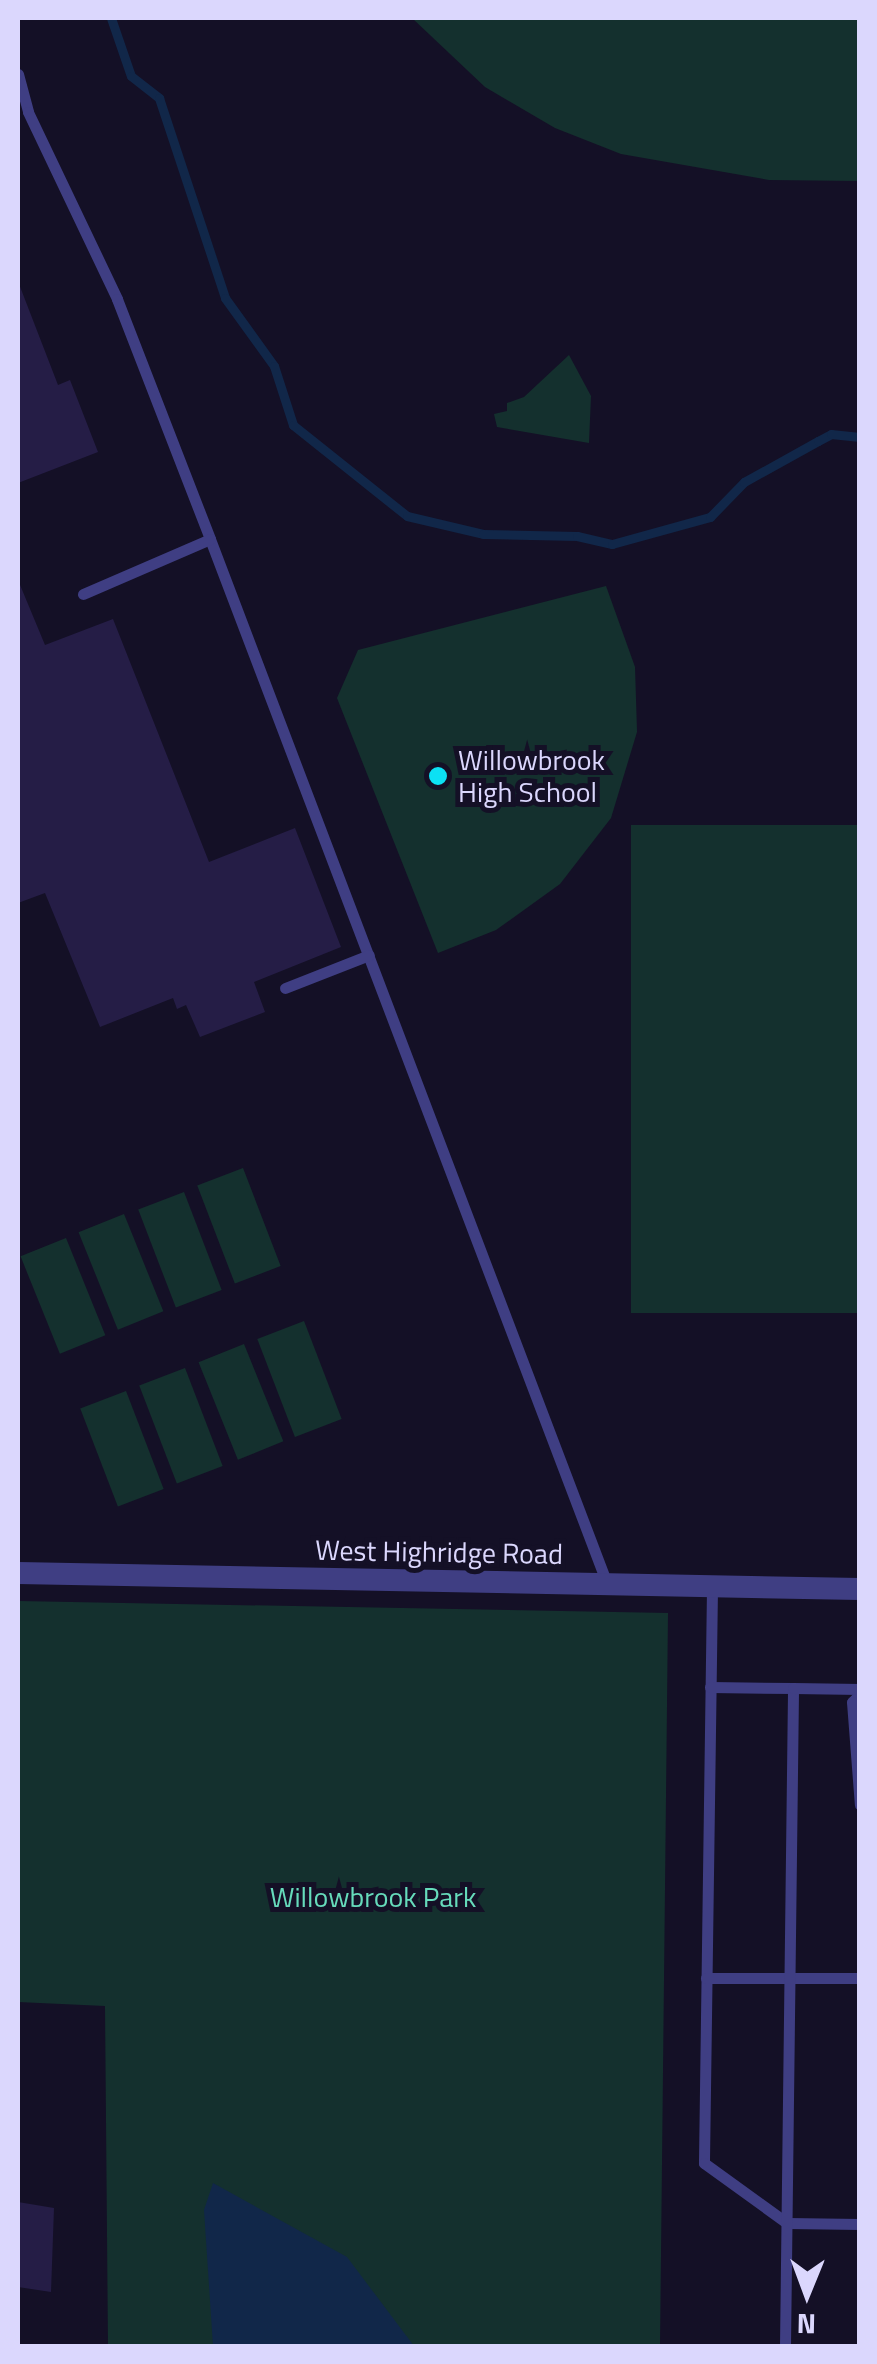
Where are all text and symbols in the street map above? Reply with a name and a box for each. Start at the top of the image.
place label: Willowbrook High School [458,743,605,809]
marker: Willowbrook High School [427,765,449,787]
street label: West Highridge Road [315,1533,563,1571]
park label: Willowbrook Park [270,1880,476,1914]
north arrow [757,2244,857,2344]
text: N [796,2303,817,2346]

